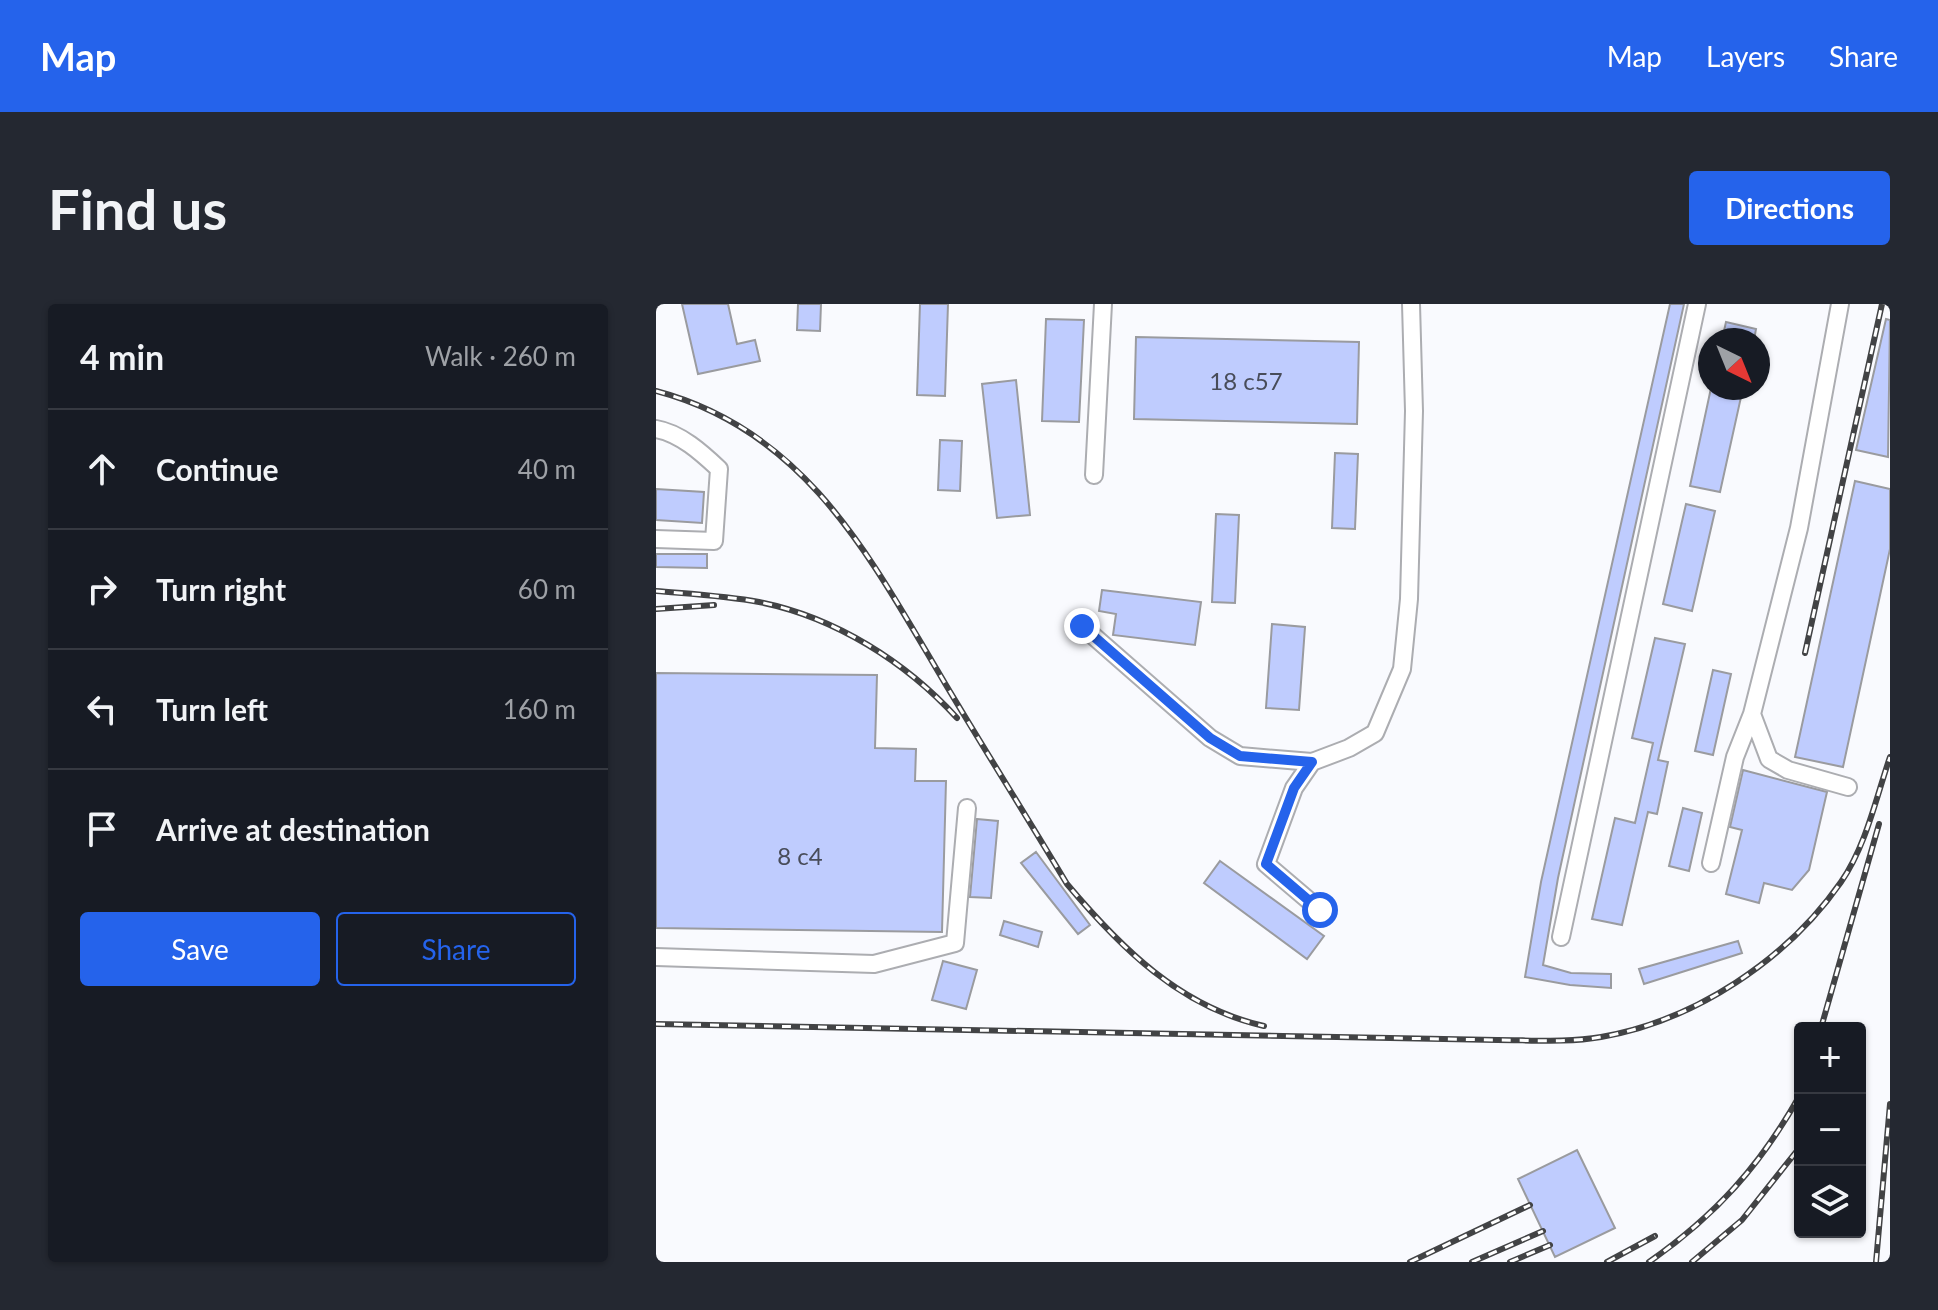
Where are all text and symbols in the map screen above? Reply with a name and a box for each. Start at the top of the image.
text: Map [40,33,116,79]
text: Map [1607,39,1662,73]
text: Layers [1706,39,1785,73]
text: Share [1829,39,1898,73]
button: Directions [1689,171,1890,245]
text: Find us [48,175,227,242]
north arrow [1698,328,1770,400]
text: 4 min [80,336,164,377]
text: Walk · 260 m [425,340,576,372]
house number: 18 с57 [1209,366,1283,395]
icon: ahead [80,447,124,491]
text: Continue [156,451,279,487]
text: 40 m [518,453,576,485]
icon: right [80,567,124,611]
text: Turn right [156,571,286,607]
text: 60 m [518,573,576,605]
route end [1064,608,1100,644]
icon: left [80,687,124,731]
text: Turn left [156,691,268,727]
text: 160 m [503,693,576,725]
icon: arrive [80,807,124,851]
text: Arrive at destination [156,811,430,847]
house number: 8 с4 [777,841,823,870]
route start [1302,892,1338,928]
button: Save [80,912,320,986]
button: Share [336,912,576,986]
map controls [1794,1022,1866,1238]
button: + [1794,1022,1866,1094]
button: − [1794,1094,1866,1166]
button: layers [1794,1166,1866,1238]

